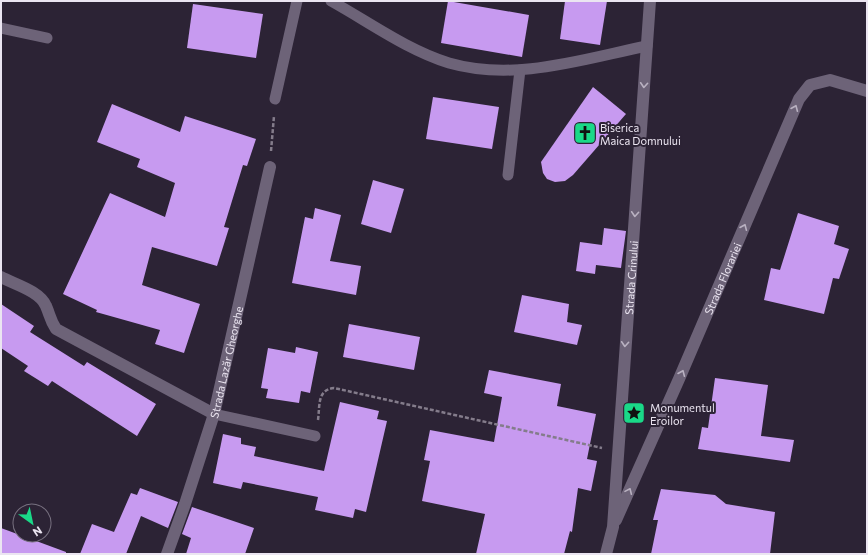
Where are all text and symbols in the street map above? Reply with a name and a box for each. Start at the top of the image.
one-way arrow [640,82,649,88]
one-way arrow [790,104,798,112]
church icon: Biserica Maica Domnului [572,120,598,146]
place label: Biserica Maica Domnului [600,121,681,147]
one-way arrow [630,211,639,217]
one-way arrow [739,224,747,232]
street label: Strada Crinului [621,240,640,315]
street label: Strada Florariei [701,240,743,316]
street label: Strada Lazăr Gheorghe [207,305,245,420]
one-way arrow [621,341,630,347]
one-way arrow [677,369,685,377]
place icon: Monumentul Eroilor [621,400,647,426]
place label: Monumentul Eroilor [650,401,715,427]
one-way arrow [624,488,632,496]
north arrow [12,503,52,543]
text: N [31,524,45,540]

